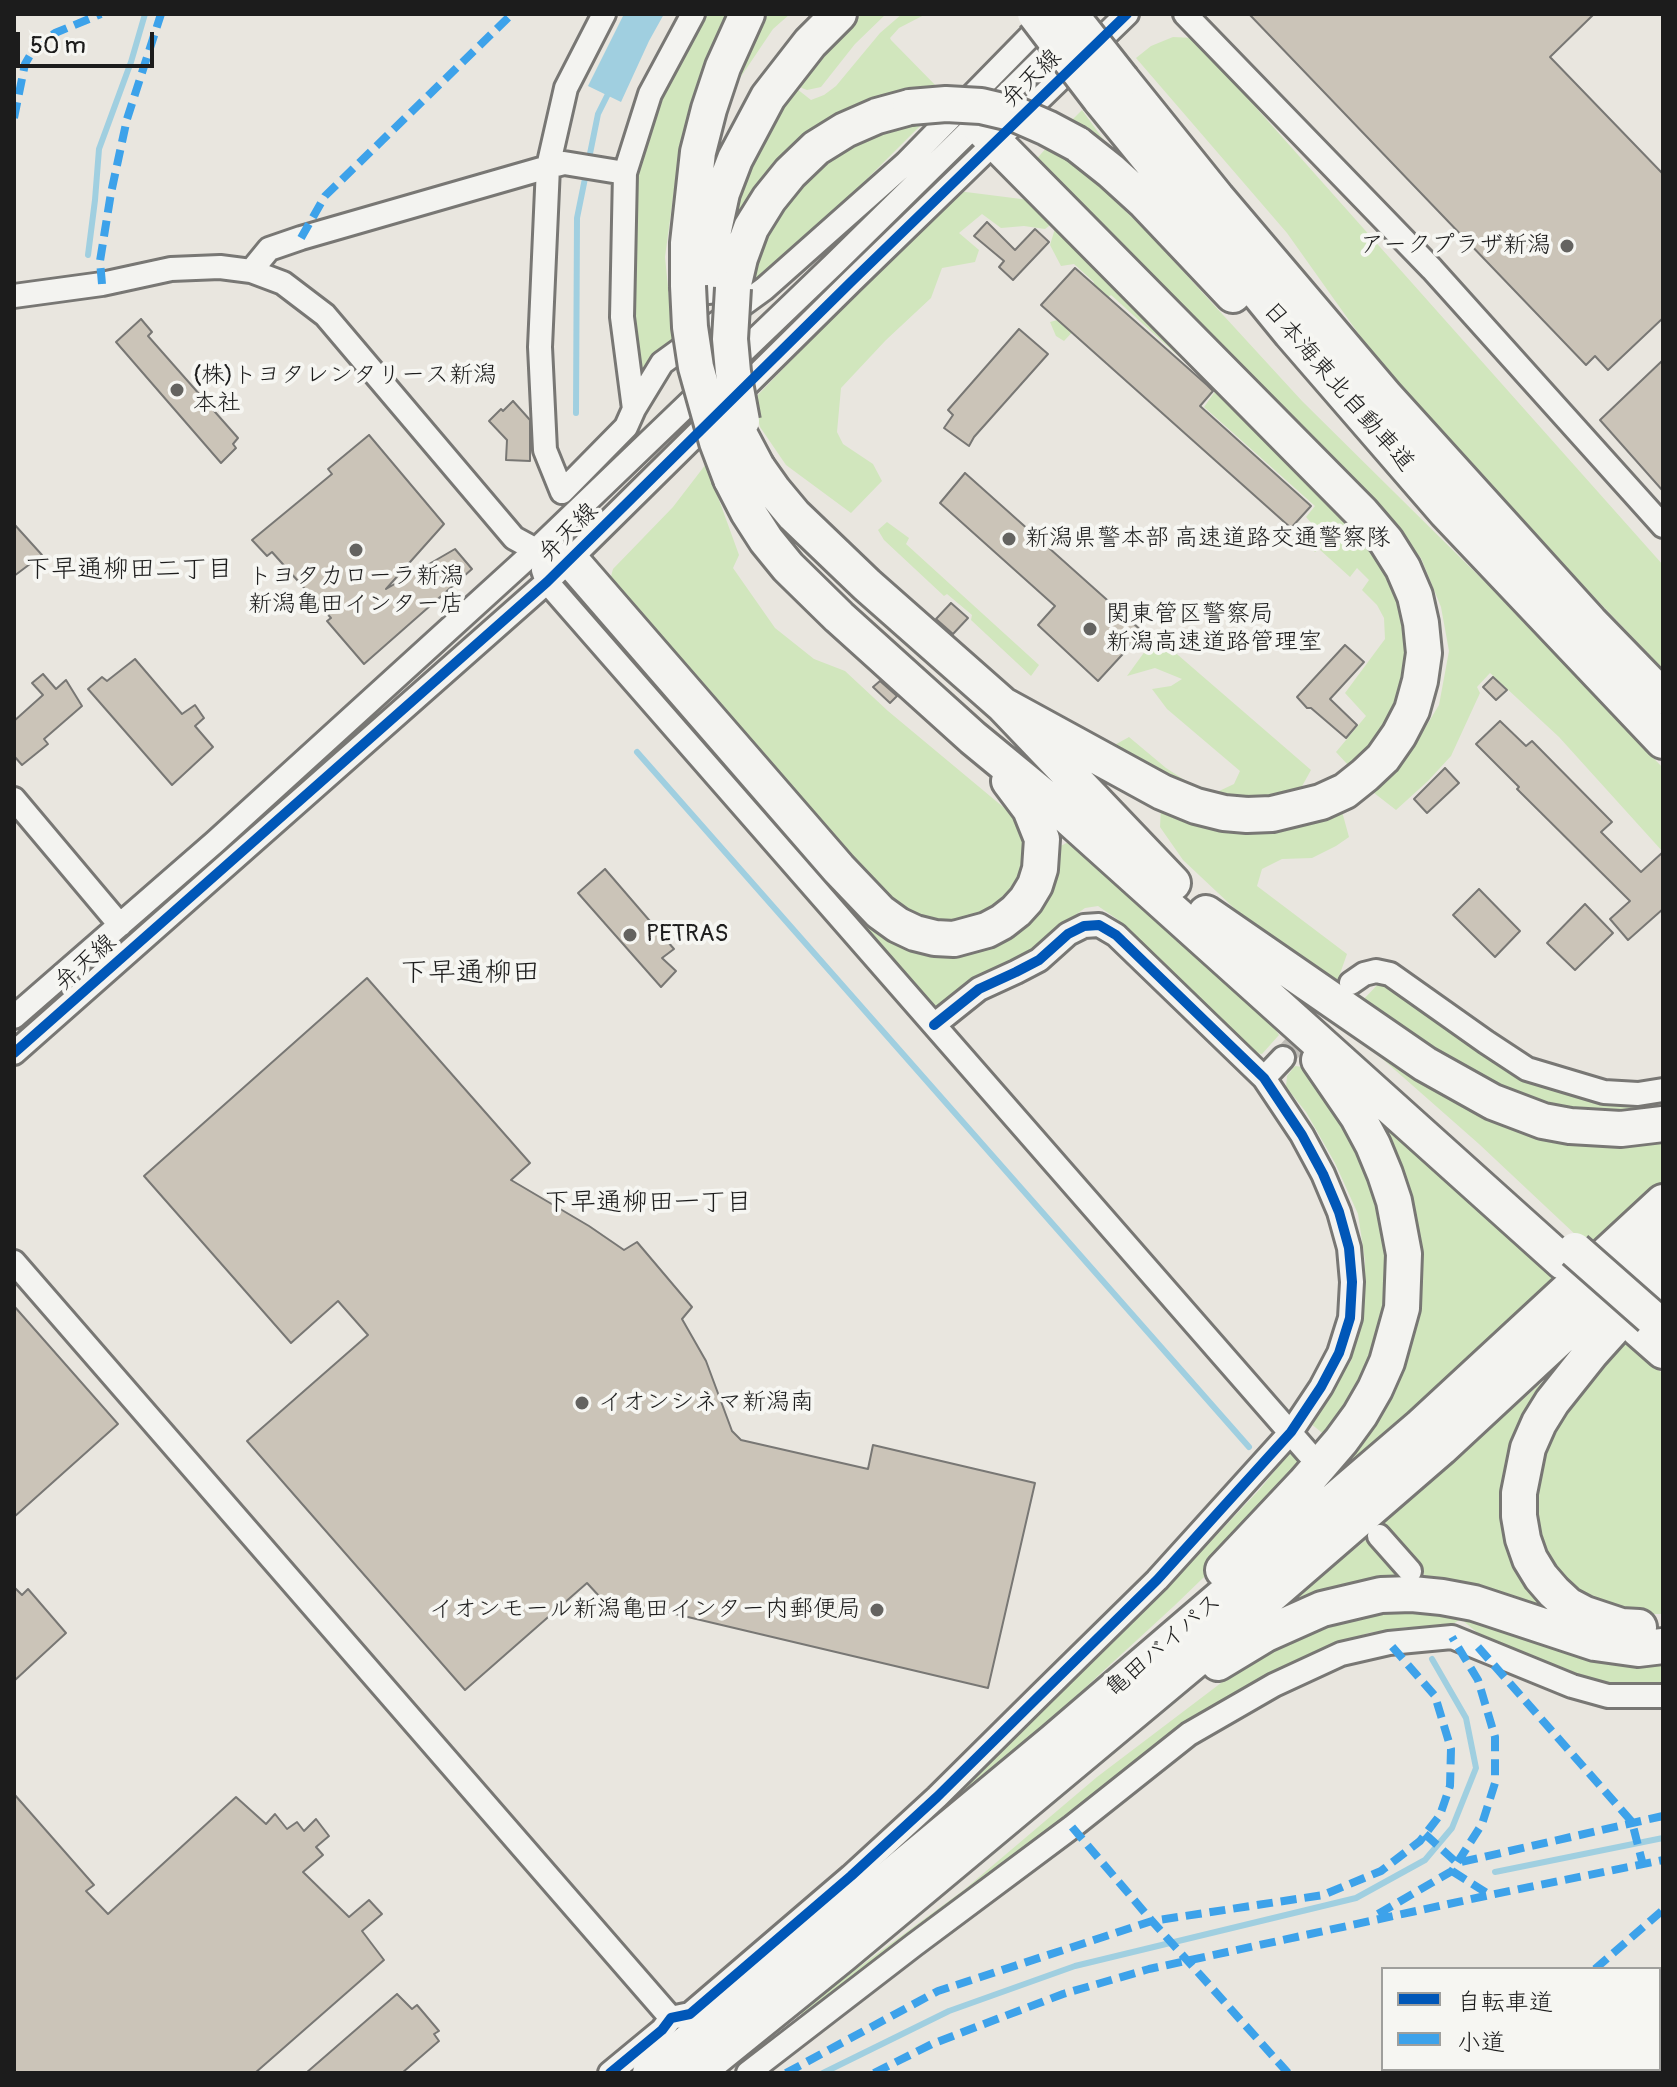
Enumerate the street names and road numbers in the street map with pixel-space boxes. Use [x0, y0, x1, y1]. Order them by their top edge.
street label: 弁天線 [996, 44, 1068, 114]
street label: 日本海東北自動車道 [1256, 296, 1420, 478]
street label: 弁天線 [533, 497, 605, 569]
street label: 弁天線 [49, 929, 123, 997]
street label: 亀田バイパス [1100, 1588, 1228, 1704]

